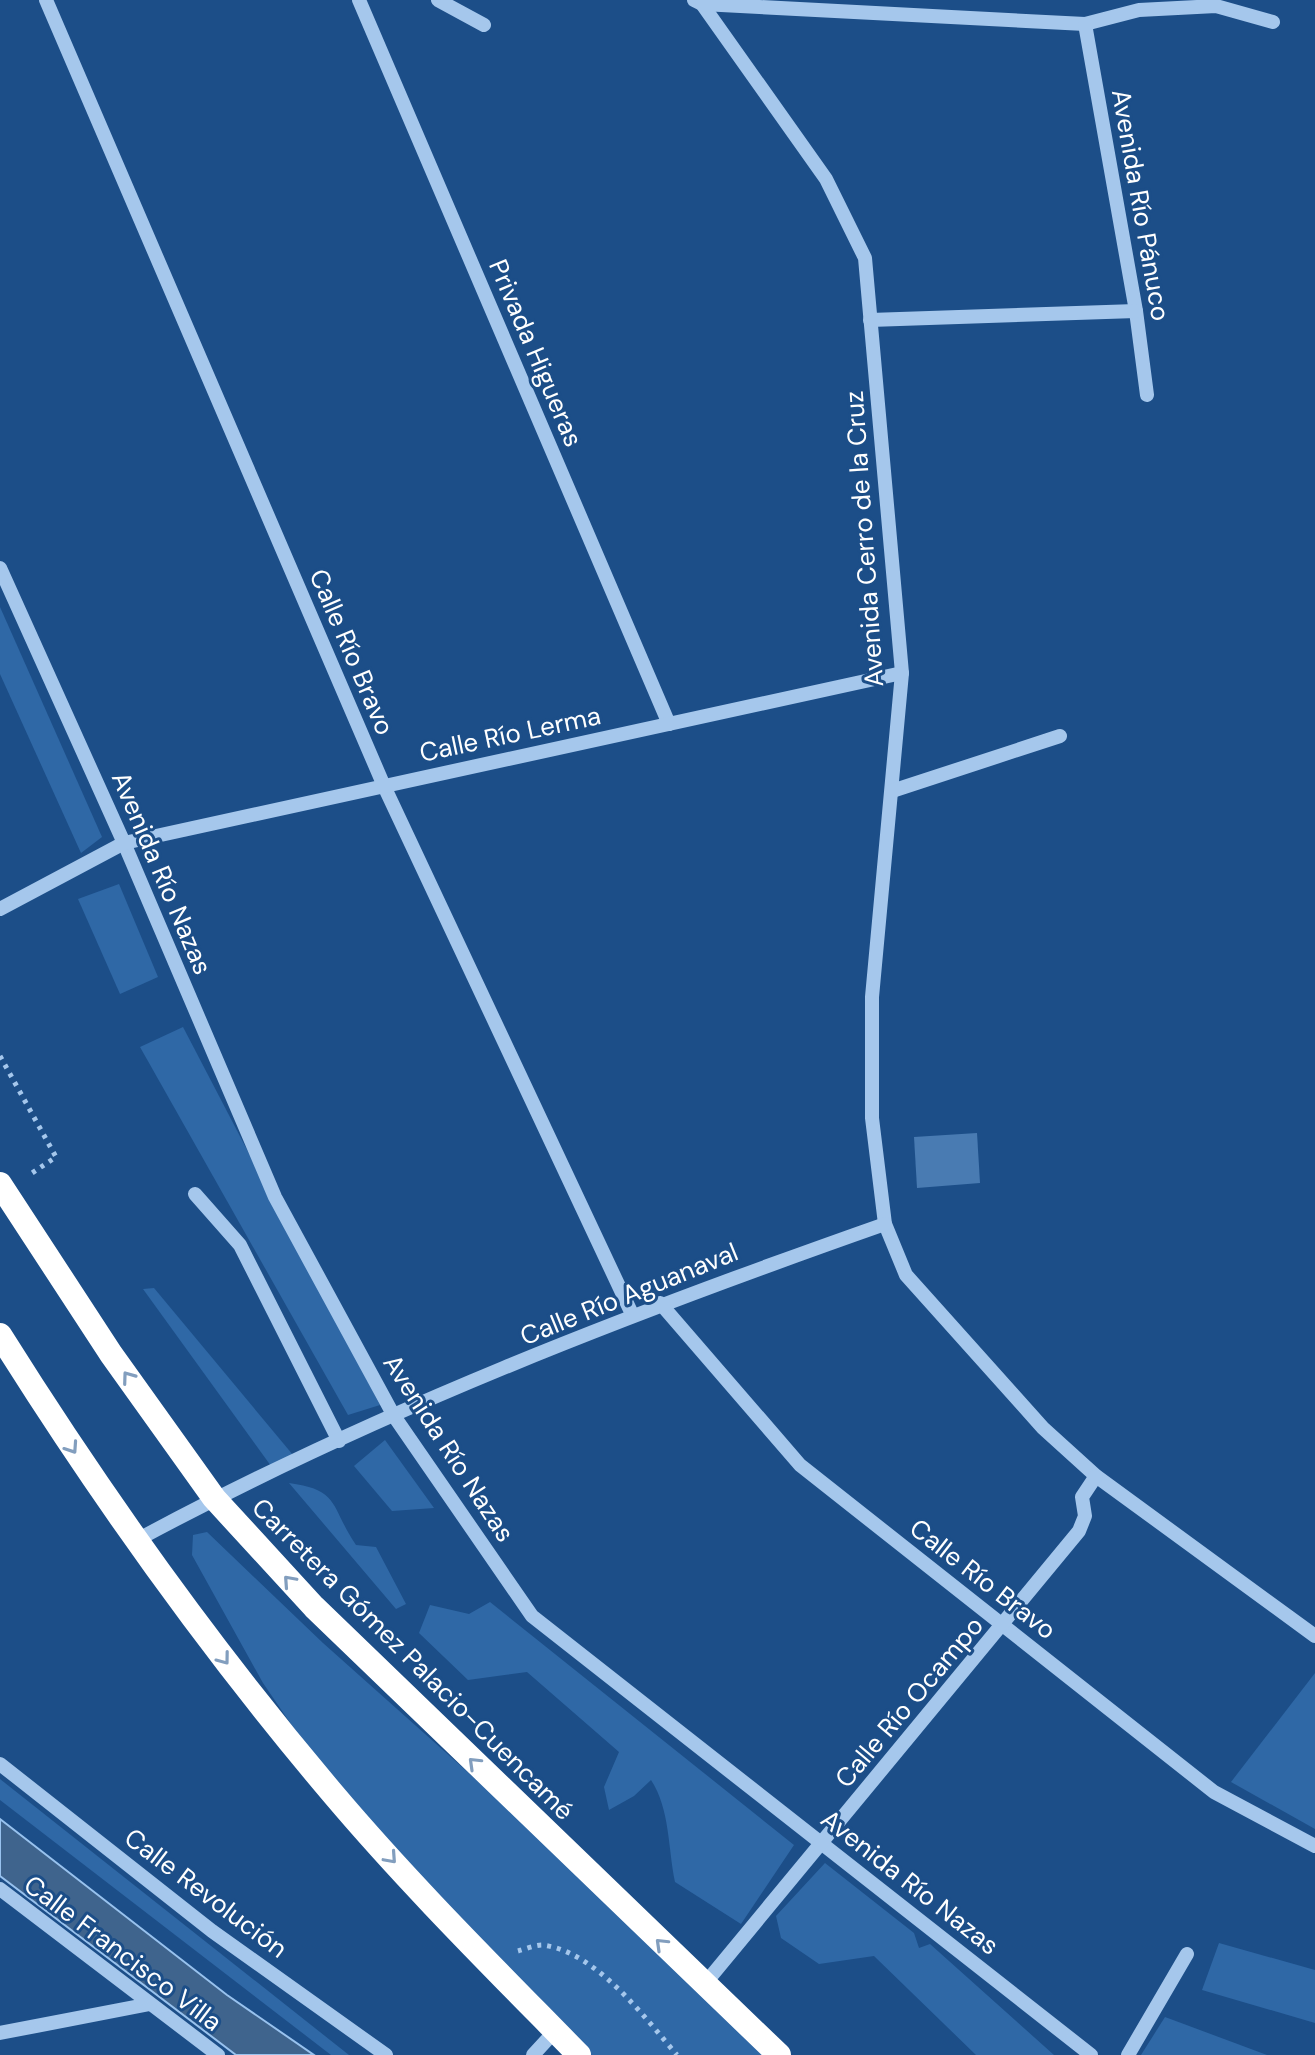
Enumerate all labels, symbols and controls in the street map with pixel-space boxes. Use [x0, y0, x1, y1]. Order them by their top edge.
street label: Avenida Río Pánuco [1104, 87, 1178, 323]
street label: Privada Higueras [481, 254, 591, 452]
street label: Avenida Cerro de la Cruz [837, 390, 891, 688]
street label: Calle Río Bravo [302, 564, 402, 740]
street label: Calle Río Lerma [416, 698, 604, 770]
street label: Avenida Río Nazas [104, 766, 220, 980]
street label: Calle Río Aguanaval [515, 1235, 743, 1353]
street label: Avenida Río Nazas [376, 1348, 522, 1548]
one-way arrow [123, 1372, 138, 1386]
one-way arrow [63, 1439, 78, 1454]
street label: Carretera Gómez Palacio-Cuencamé [245, 1491, 581, 1827]
street label: Calle Río Bravo [903, 1511, 1063, 1647]
one-way arrow [285, 1575, 299, 1590]
street label: Calle Río Ocampo [827, 1609, 991, 1795]
one-way arrow [214, 1650, 228, 1665]
one-way arrow [469, 1758, 483, 1772]
street label: Avenida Río Nazas [814, 1802, 1006, 1962]
street label: Calle Revolución [118, 1821, 294, 1965]
one-way arrow [381, 1849, 396, 1864]
street label: Calle Francisco Villa [17, 1867, 229, 2039]
one-way arrow [656, 1939, 670, 1954]

